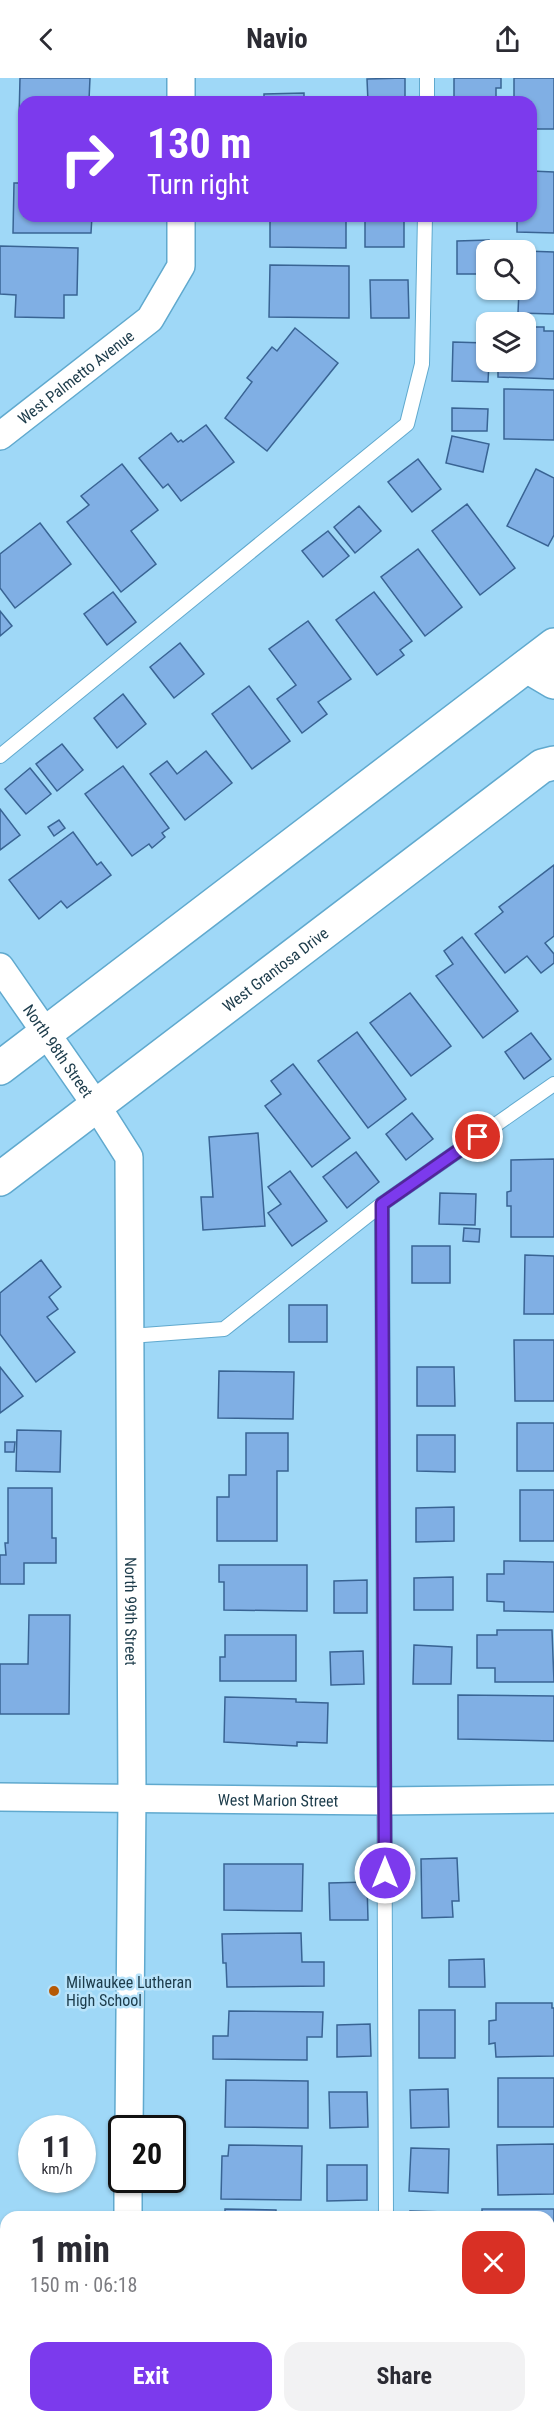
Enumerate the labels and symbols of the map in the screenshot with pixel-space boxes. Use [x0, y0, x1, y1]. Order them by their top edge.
street label: West Palmetto Avenue [14, 326, 138, 428]
street label: West Grantosa Drive [219, 923, 332, 1016]
street label: North 98th Street [19, 1001, 97, 1101]
pin [452, 1111, 503, 1162]
street label: North 99th Street [121, 1557, 140, 1666]
street label: West Marion Street [218, 1790, 339, 1811]
position arrow [353, 1841, 417, 1905]
place label: Milwaukee Lutheran High School [66, 1973, 192, 2010]
marker: Milwaukee Lutheran High School [47, 1984, 61, 1998]
speed limit sign: 20 [108, 2115, 186, 2193]

